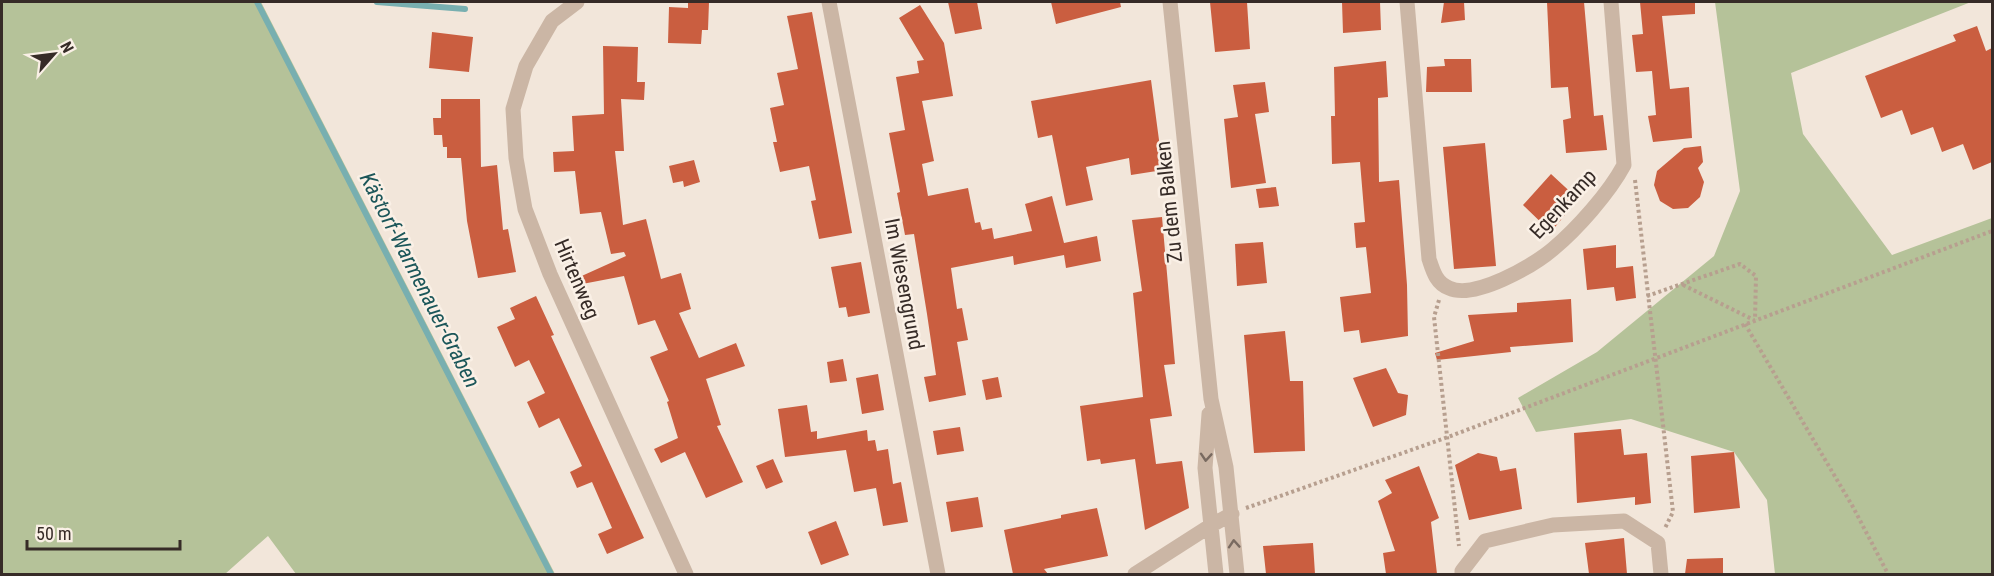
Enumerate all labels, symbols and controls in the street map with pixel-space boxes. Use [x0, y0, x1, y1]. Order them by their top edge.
north arrow [24, 24, 84, 84]
text: N [56, 38, 77, 56]
street label: Zu dem Balken [1151, 140, 1187, 264]
street label: Egenkamp [1525, 164, 1601, 244]
water label: Kästorf-Warmenauer-Graben [355, 168, 485, 392]
street label: Im Wiesengrund [879, 216, 929, 352]
street label: Hirtenweg [549, 235, 605, 323]
one-way arrow [1200, 453, 1213, 462]
scale bar [27, 513, 180, 551]
text: 50 m [36, 523, 71, 544]
one-way arrow [1228, 540, 1241, 549]

